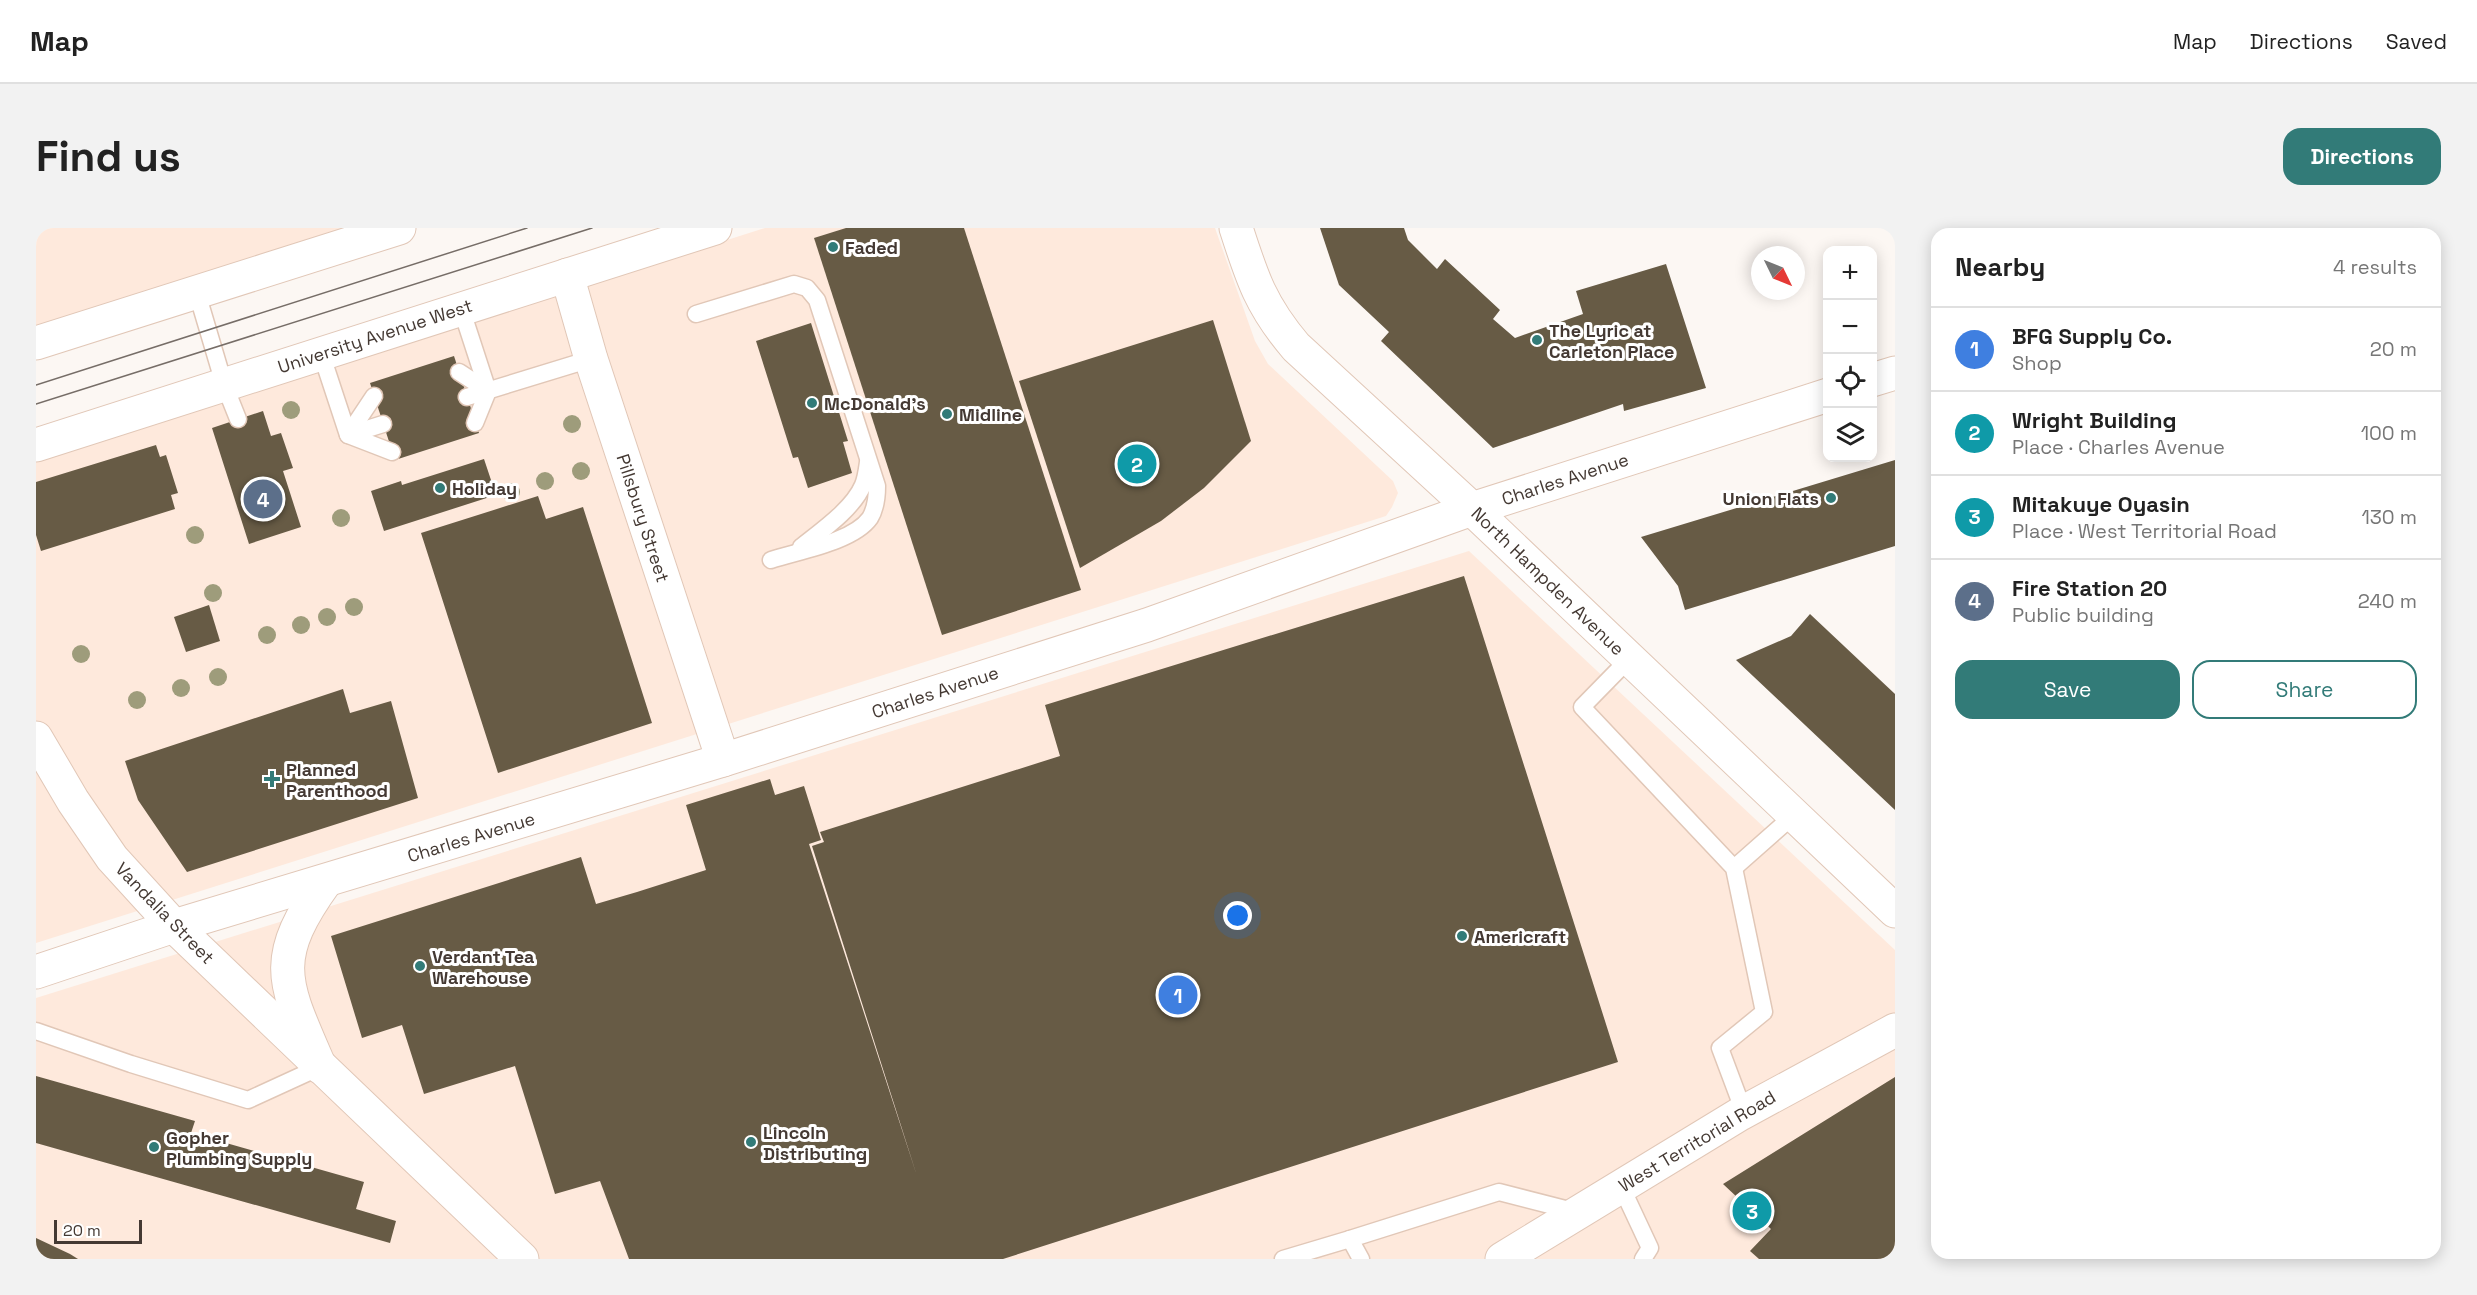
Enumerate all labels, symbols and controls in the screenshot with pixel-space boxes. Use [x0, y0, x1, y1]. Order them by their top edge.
text: Map [30, 23, 89, 59]
text: Map [2173, 28, 2217, 55]
text: Directions [2250, 28, 2353, 55]
text: Saved [2386, 28, 2447, 55]
button: Directions [2283, 128, 2441, 185]
text: Find us [36, 130, 181, 183]
place label: Faded [845, 236, 898, 259]
marker: Faded [826, 240, 840, 254]
north arrow [1751, 246, 1805, 300]
map controls [1823, 246, 1877, 462]
button: + [1823, 246, 1877, 300]
text: Nearby [1955, 250, 2045, 284]
text: 4 results [2333, 254, 2417, 280]
street label: University Avenue West [275, 294, 475, 378]
button: − [1823, 300, 1877, 354]
place label: The Lyric at Carleton Place [1549, 319, 1674, 363]
text: BFG Supply Co. [2012, 322, 2172, 350]
marker: The Lyric at Carleton Place [1530, 333, 1544, 347]
text: 1 [1970, 336, 1979, 362]
text: 20 m [2370, 336, 2417, 362]
text: Shop [2012, 350, 2062, 376]
button: locate [1823, 354, 1877, 408]
place label: McDonald's [824, 392, 926, 415]
marker: McDonald's [805, 396, 819, 410]
place label: Midline [959, 403, 1022, 426]
text: Wright Building [2012, 406, 2177, 434]
marker: Midline [940, 407, 954, 421]
button: layers [1823, 408, 1877, 462]
text: 2 [1969, 420, 1980, 446]
text: 100 m [2361, 420, 2417, 446]
text: Place · Charles Avenue [2012, 434, 2225, 460]
pin: 2 [1118, 442, 1156, 486]
street label: Charles Avenue [1499, 448, 1631, 510]
street label: Pillsbury Street [611, 451, 675, 585]
pin: 4 [244, 476, 282, 522]
place label: Holiday [452, 477, 517, 500]
marker: Holiday [433, 481, 447, 495]
place label: Union Flats [1723, 487, 1819, 510]
text: Mitakuye Oyasin [2012, 490, 2190, 518]
marker: Union Flats [1824, 491, 1838, 505]
street label: North Hampden Avenue [1467, 502, 1629, 660]
text: 3 [1968, 504, 1981, 530]
text: 130 m [2361, 504, 2417, 530]
text: Place · West Territorial Road [2012, 518, 2277, 544]
text: Fire Station 20 [2012, 574, 2167, 602]
text: 4 [1968, 588, 1981, 614]
text: 240 m [2358, 588, 2417, 614]
text: Public building [2012, 602, 2154, 628]
button: Save [1955, 660, 2180, 719]
button: Share [2192, 660, 2417, 719]
street label: Charles Avenue [869, 661, 1001, 723]
place label: Planned Parenthood [286, 758, 388, 802]
marker: Planned Parenthood [263, 770, 281, 788]
street label: Charles Avenue [404, 807, 538, 867]
street label: Vandalia Street [111, 857, 219, 969]
your location [1223, 901, 1252, 930]
place label: Americraft [1474, 925, 1566, 948]
marker: Americraft [1455, 929, 1469, 943]
place label: Verdant Tea Warehouse [432, 945, 535, 989]
marker: Verdant Tea Warehouse [413, 959, 427, 973]
pin: 1 [1158, 972, 1198, 1017]
street label: West Territorial Road [1614, 1085, 1780, 1197]
place label: Lincoln Distributing [763, 1121, 867, 1165]
place label: Gopher Plumbing Supply [166, 1126, 312, 1170]
marker: Lincoln Distributing [744, 1135, 758, 1149]
marker: Gopher Plumbing Supply [147, 1140, 161, 1154]
pin: 3 [1732, 1188, 1772, 1234]
scale bar [54, 1217, 142, 1244]
text: 20 m [63, 1220, 101, 1241]

